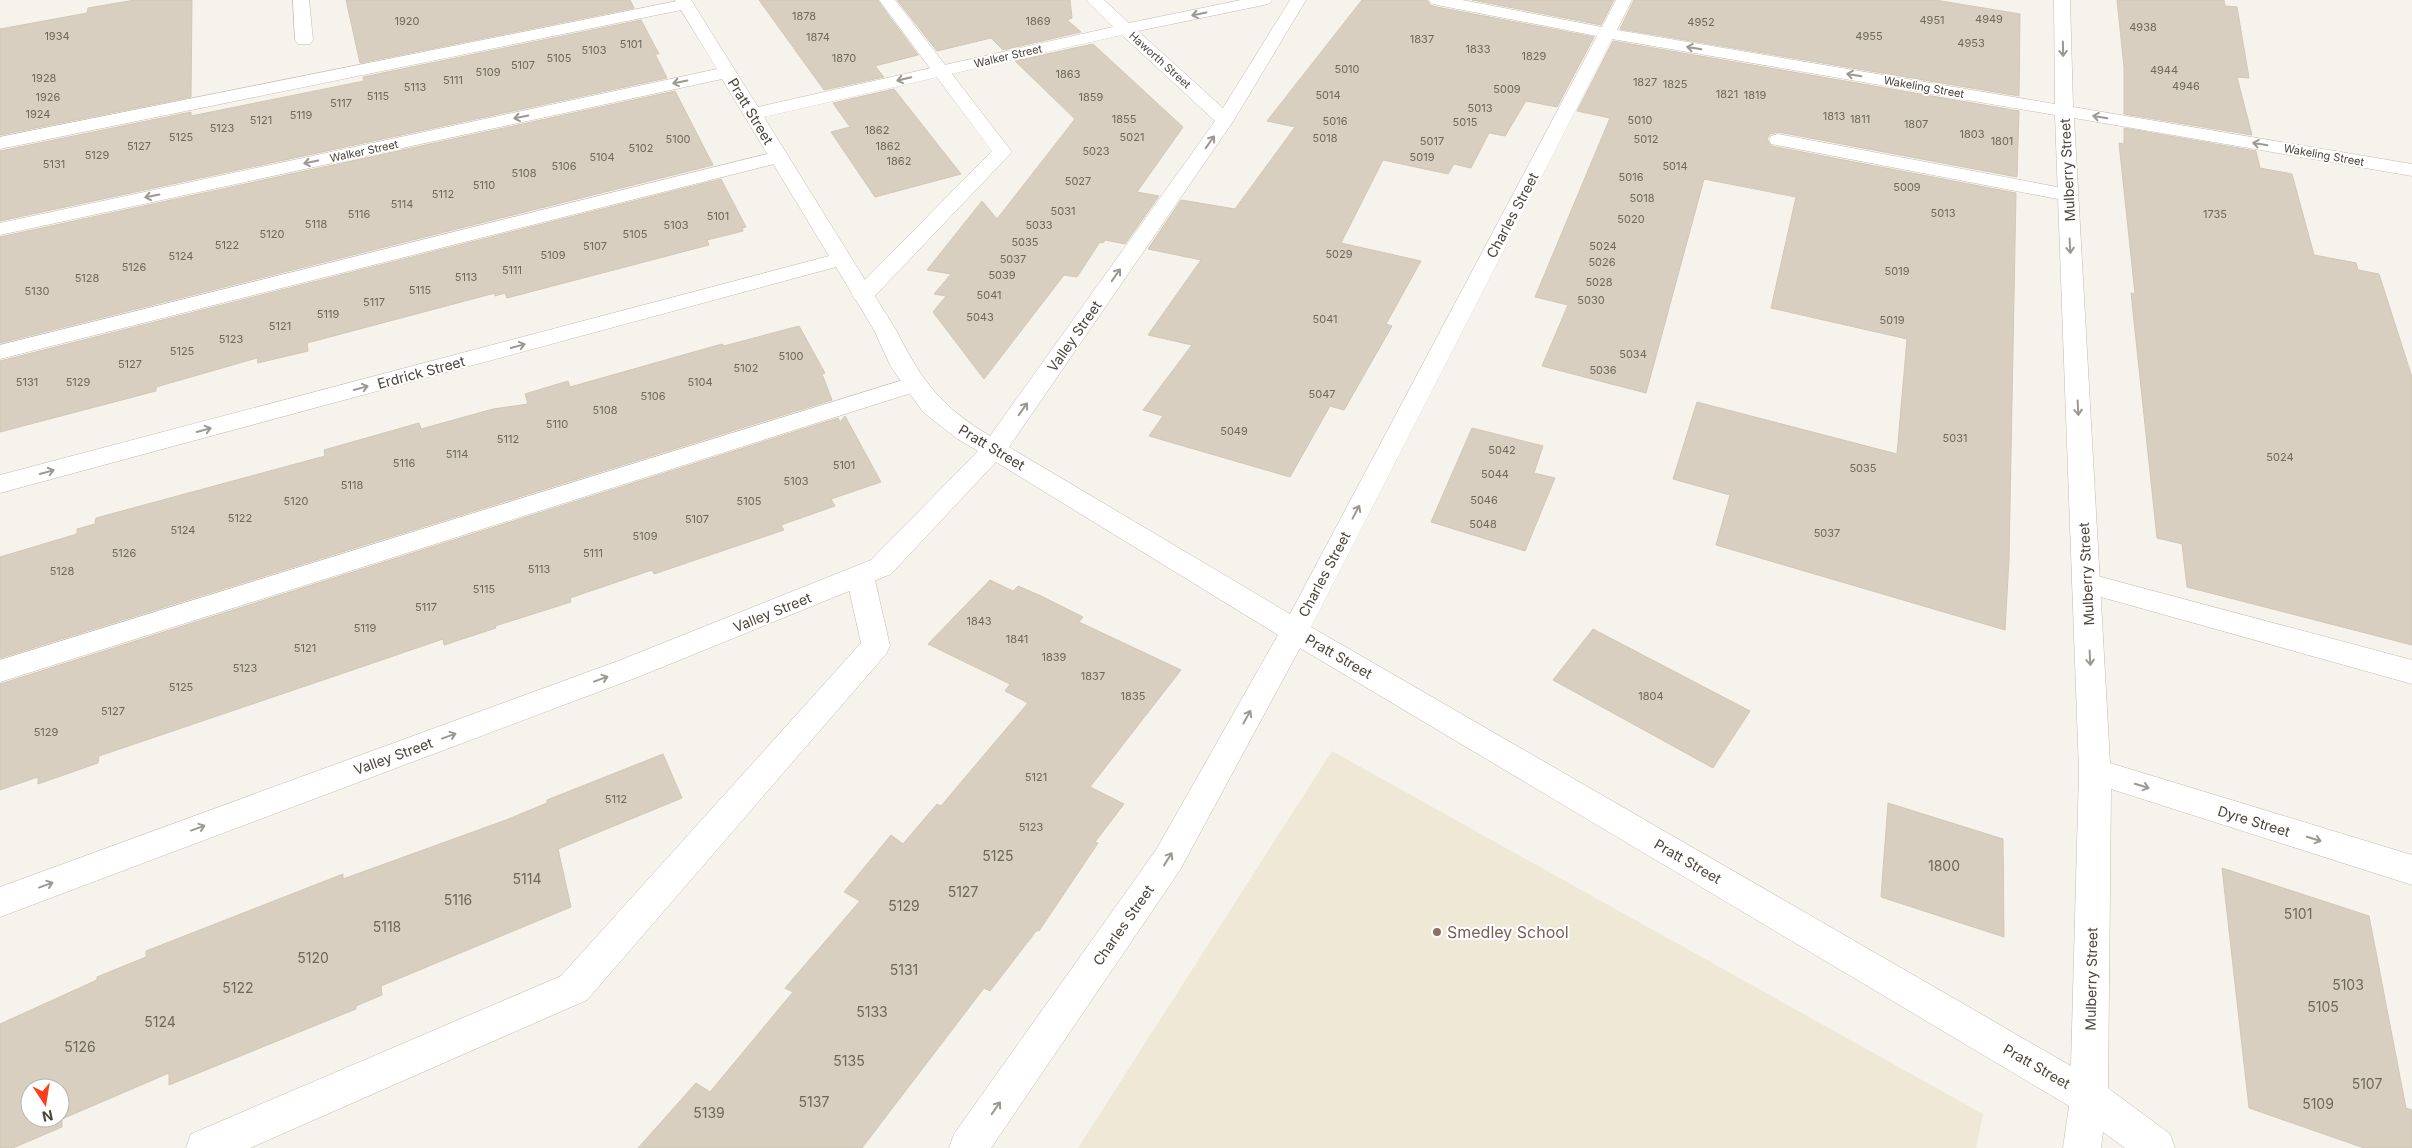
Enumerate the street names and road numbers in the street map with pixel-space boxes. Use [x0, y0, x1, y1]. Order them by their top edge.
street label: Haworth Street [1126, 29, 1194, 92]
street label: Walker Street [973, 41, 1044, 71]
street label: Wakeling Street [1883, 73, 1966, 101]
street label: Pratt Street [725, 75, 778, 148]
street label: Mulberry Street [2056, 118, 2078, 222]
street label: Walker Street [329, 137, 400, 165]
street label: Wakeling Street [2283, 141, 2366, 169]
street label: Charles Street [1482, 169, 1542, 261]
street label: Valley Street [1043, 297, 1105, 375]
street label: Erdrick Street [375, 352, 467, 392]
street label: Pratt Street [956, 421, 1029, 474]
street label: Mulberry Street [2075, 522, 2097, 626]
street label: Charles Street [1294, 528, 1354, 620]
street label: Valley Street [730, 588, 814, 635]
street label: Pratt Street [1303, 630, 1376, 682]
street label: Valley Street [351, 734, 435, 778]
street label: Dyre Street [2216, 802, 2293, 840]
street label: Pratt Street [1652, 835, 1725, 887]
street label: Charles Street [1089, 881, 1157, 968]
street label: Mulberry Street [2082, 927, 2100, 1031]
street label: Pratt Street [2001, 1040, 2074, 1092]

